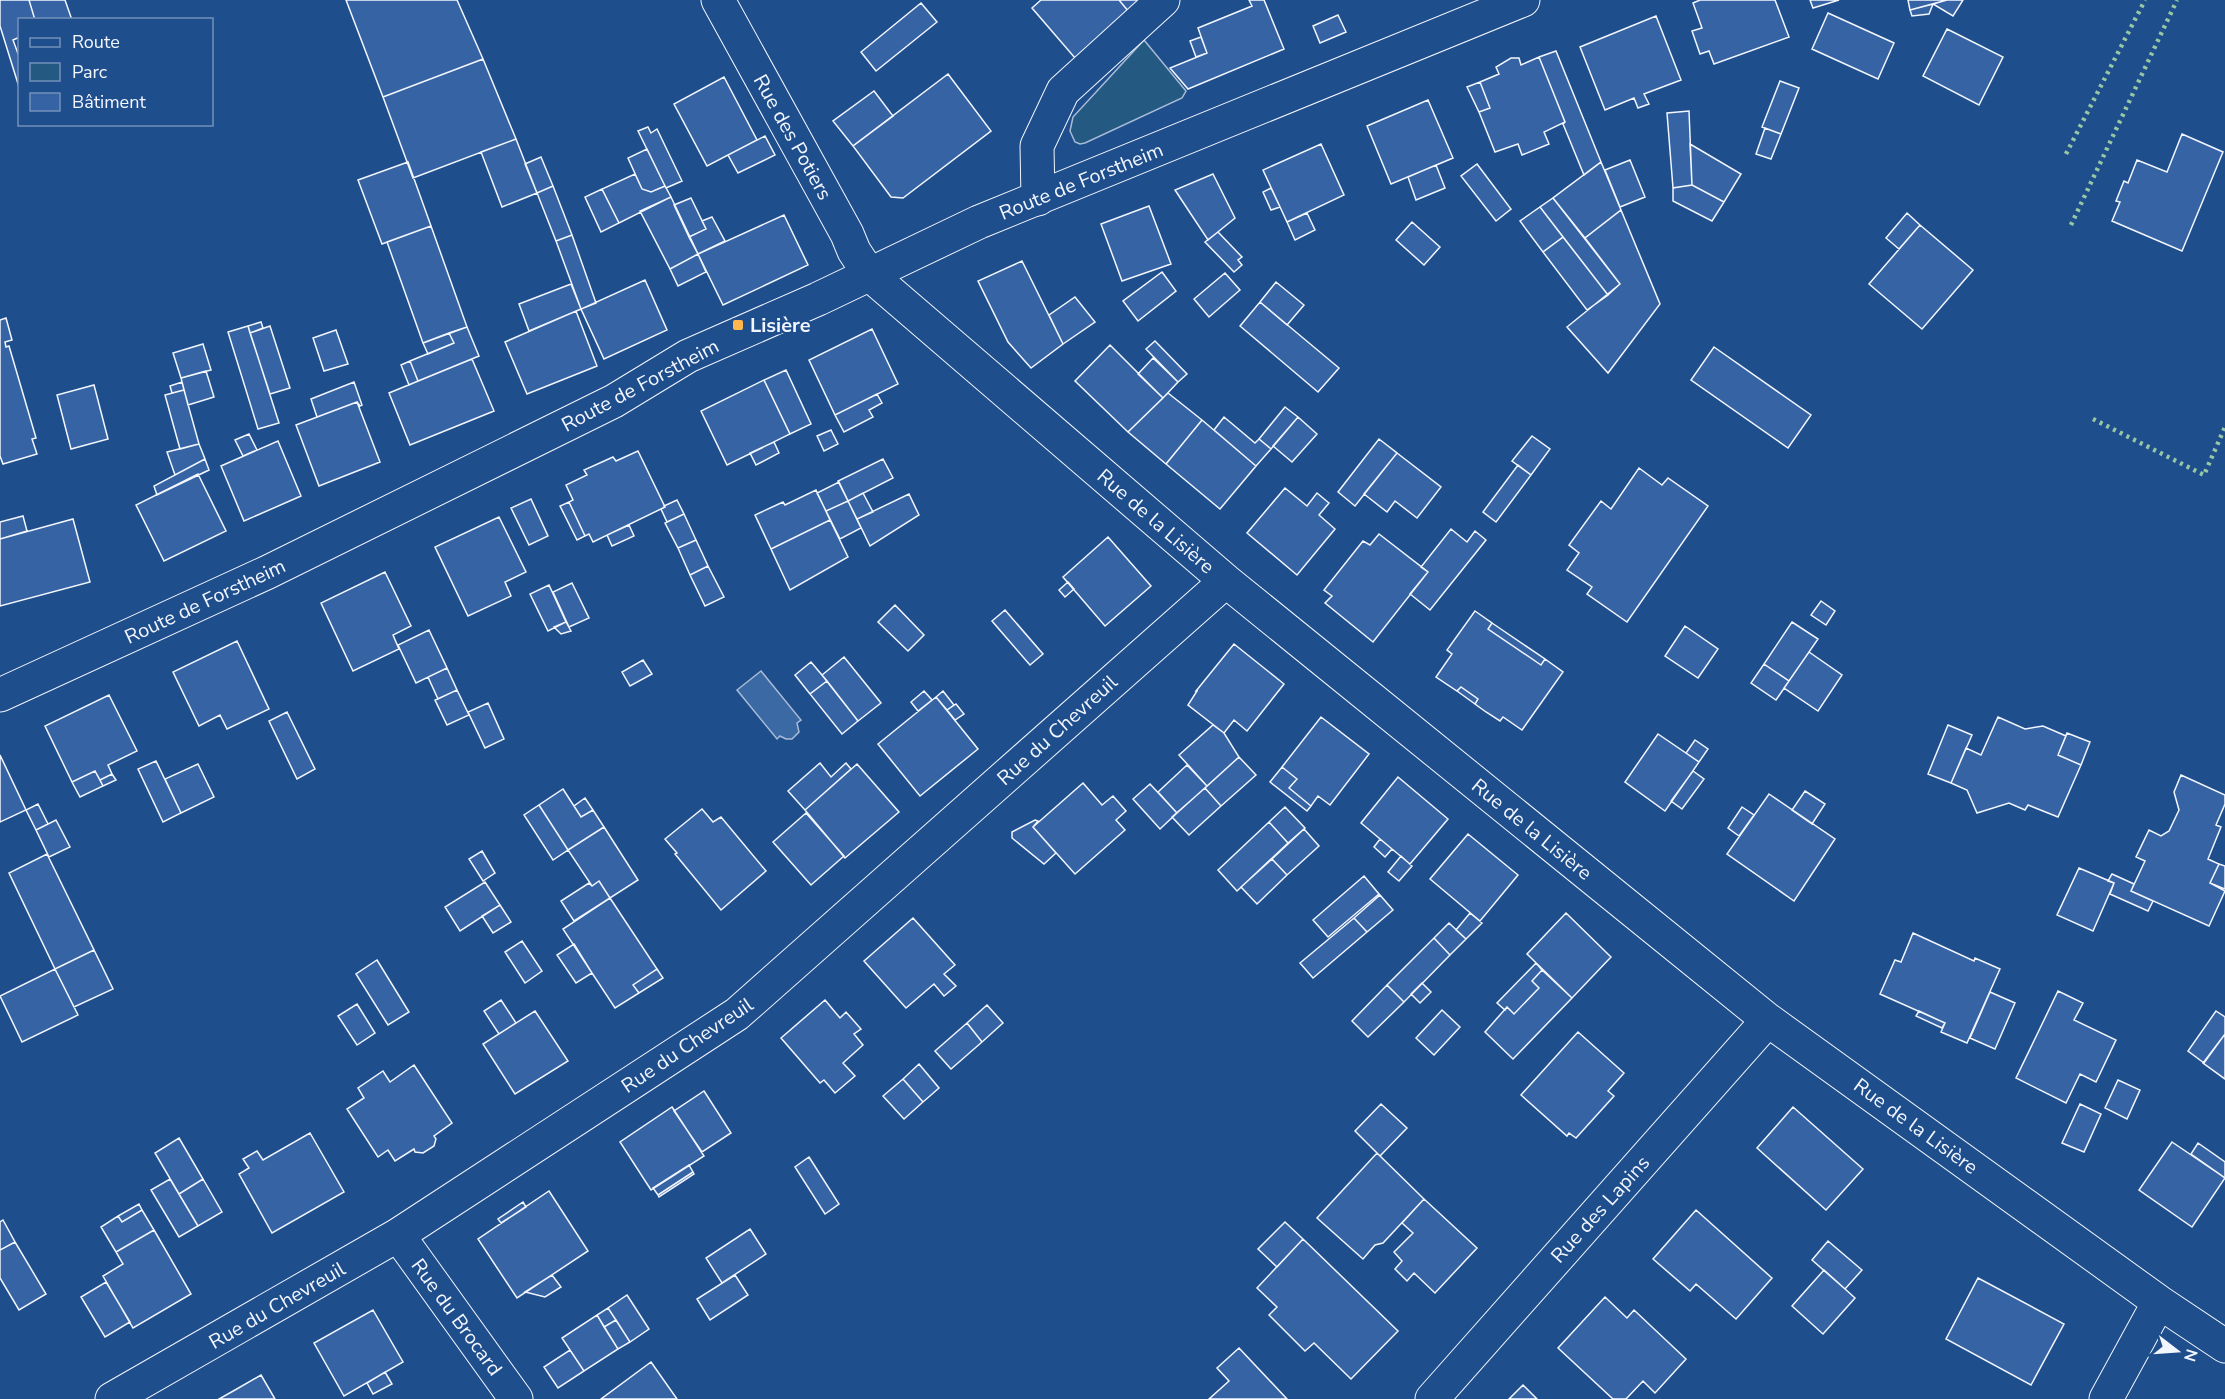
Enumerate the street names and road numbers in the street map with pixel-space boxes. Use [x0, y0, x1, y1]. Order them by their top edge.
street label: Rue des Potiers [747, 70, 838, 205]
street label: Route de Forstheim [995, 136, 1167, 227]
street label: Route de Forstheim [557, 333, 724, 438]
street label: Rue de la Lisière [1091, 463, 1220, 580]
street label: Route de Forstheim [120, 552, 290, 651]
street label: Rue du Chevreuil [991, 669, 1123, 792]
street label: Rue de la Lisière [1466, 772, 1598, 886]
street label: Rue du Chevreuil [616, 991, 759, 1100]
street label: Rue de la Lisière [1848, 1072, 1983, 1181]
street label: Rue des Lapins [1545, 1150, 1656, 1269]
street label: Rue du Brocard [405, 1253, 508, 1381]
street label: Rue du Chevreuil [204, 1255, 351, 1355]

